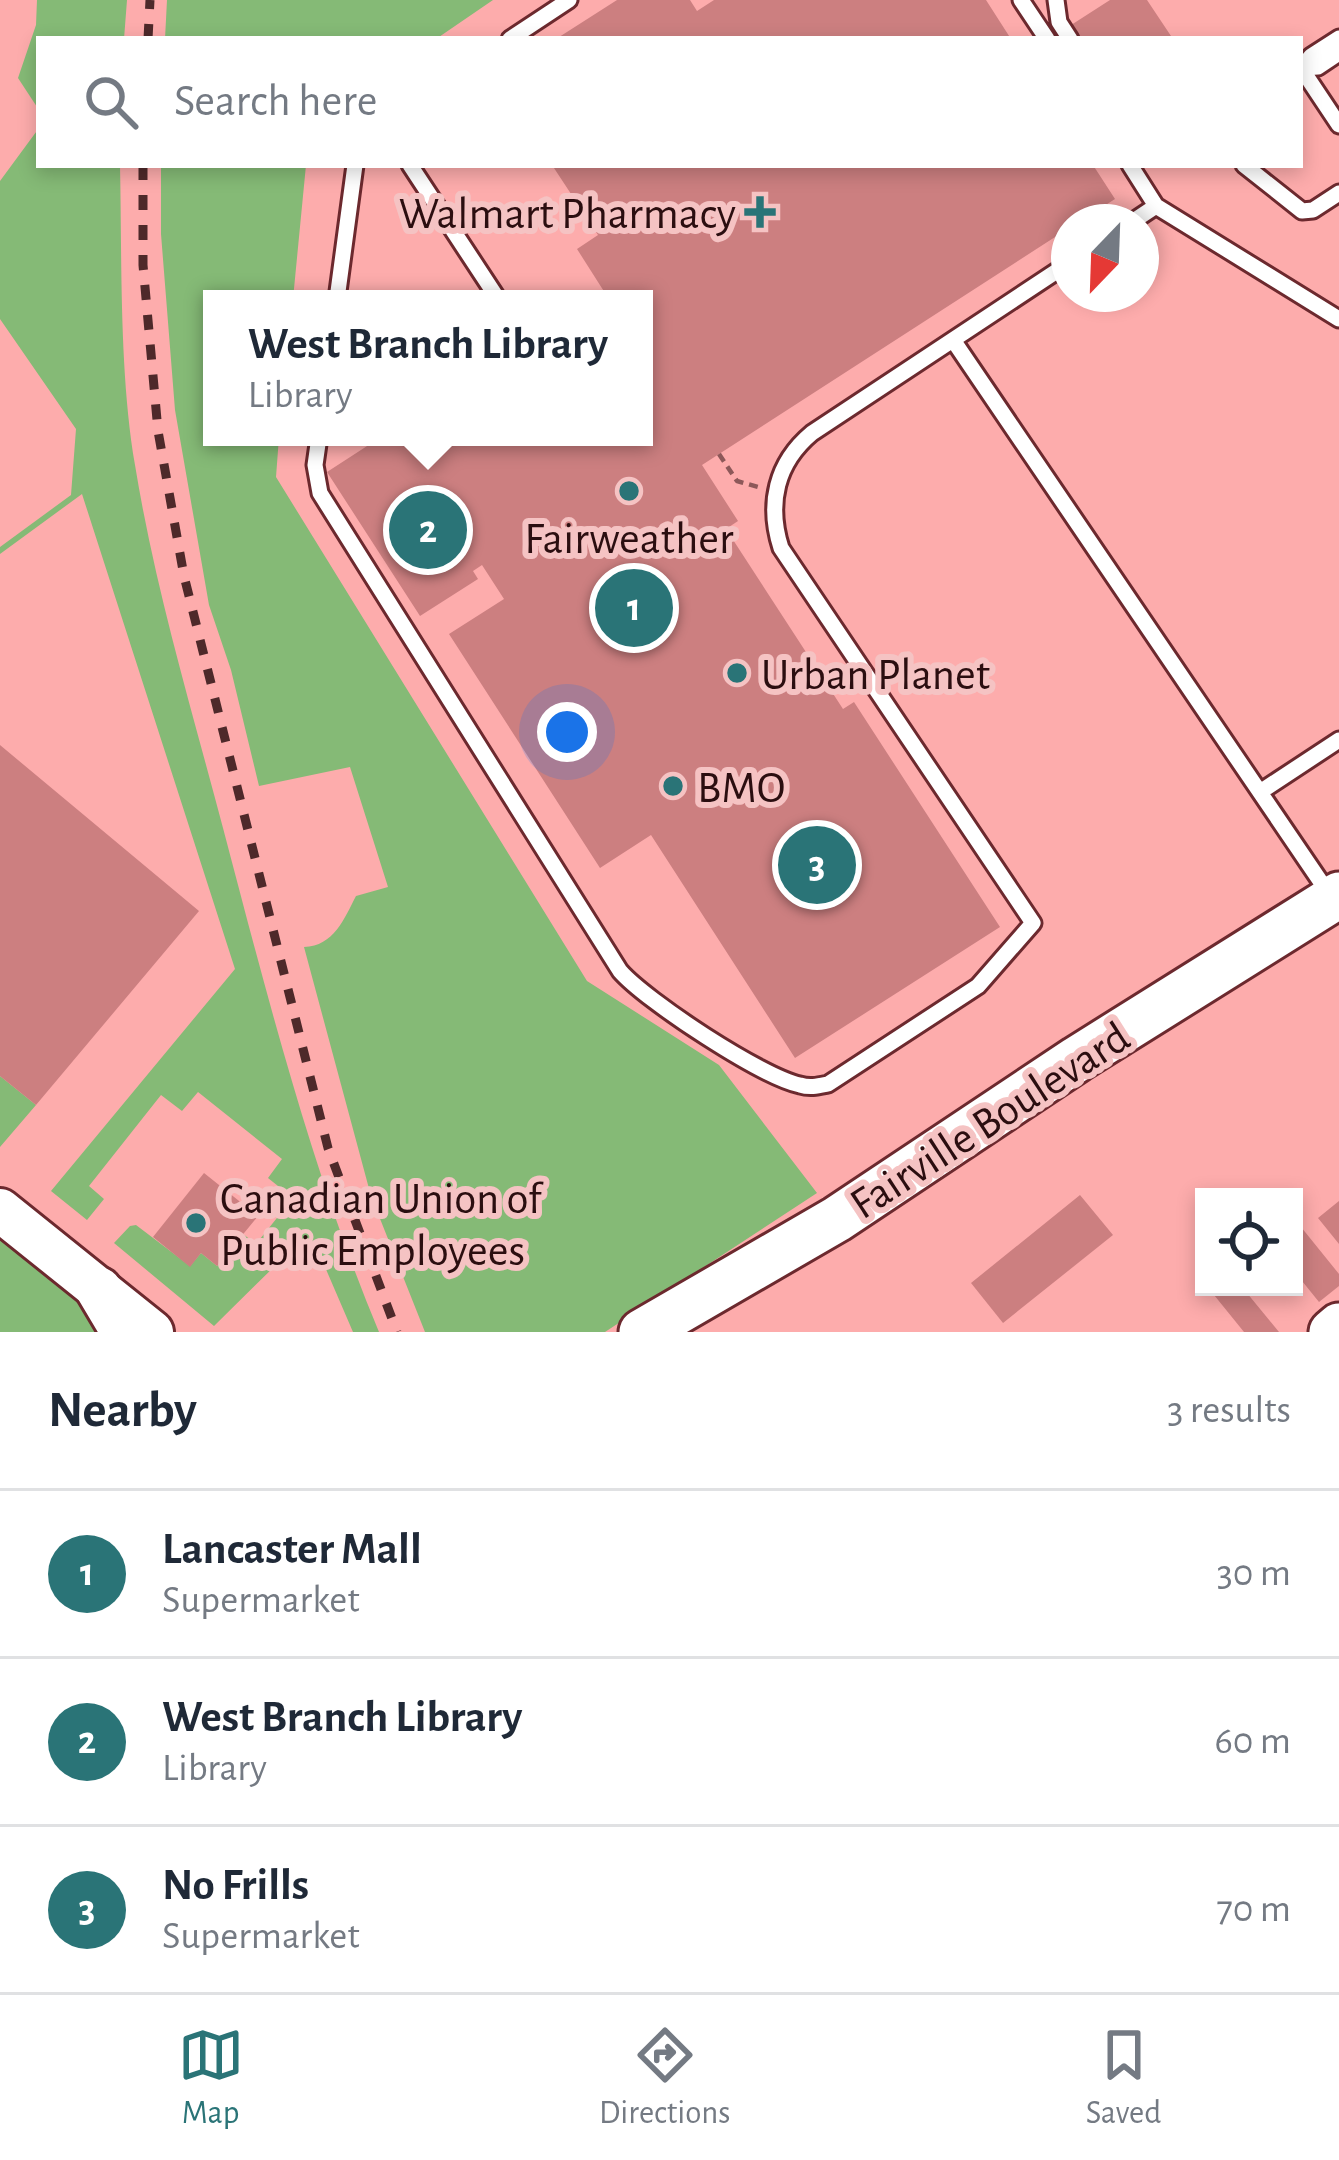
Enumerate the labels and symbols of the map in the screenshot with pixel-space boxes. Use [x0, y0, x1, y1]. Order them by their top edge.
place label: Walmart Pharmacy [399, 192, 736, 237]
marker: Walmart Pharmacy [747, 199, 773, 225]
north arrow [1051, 204, 1159, 312]
marker: Fairweather [616, 478, 642, 504]
pin: 2 [389, 485, 467, 575]
place label: Fairweather [524, 517, 734, 562]
pin: 1 [595, 563, 673, 653]
place label: Urban Planet [761, 653, 990, 698]
marker: Urban Planet [724, 660, 750, 686]
your location [537, 702, 597, 762]
place label: BMO [697, 766, 785, 811]
marker: BMO [660, 773, 686, 799]
pin: 3 [778, 820, 856, 910]
street label: Fairville Boulevard [843, 1014, 1138, 1228]
place label: Canadian Union of Public Employees [220, 1177, 544, 1274]
marker: Canadian Union of Public Employees [183, 1210, 209, 1236]

